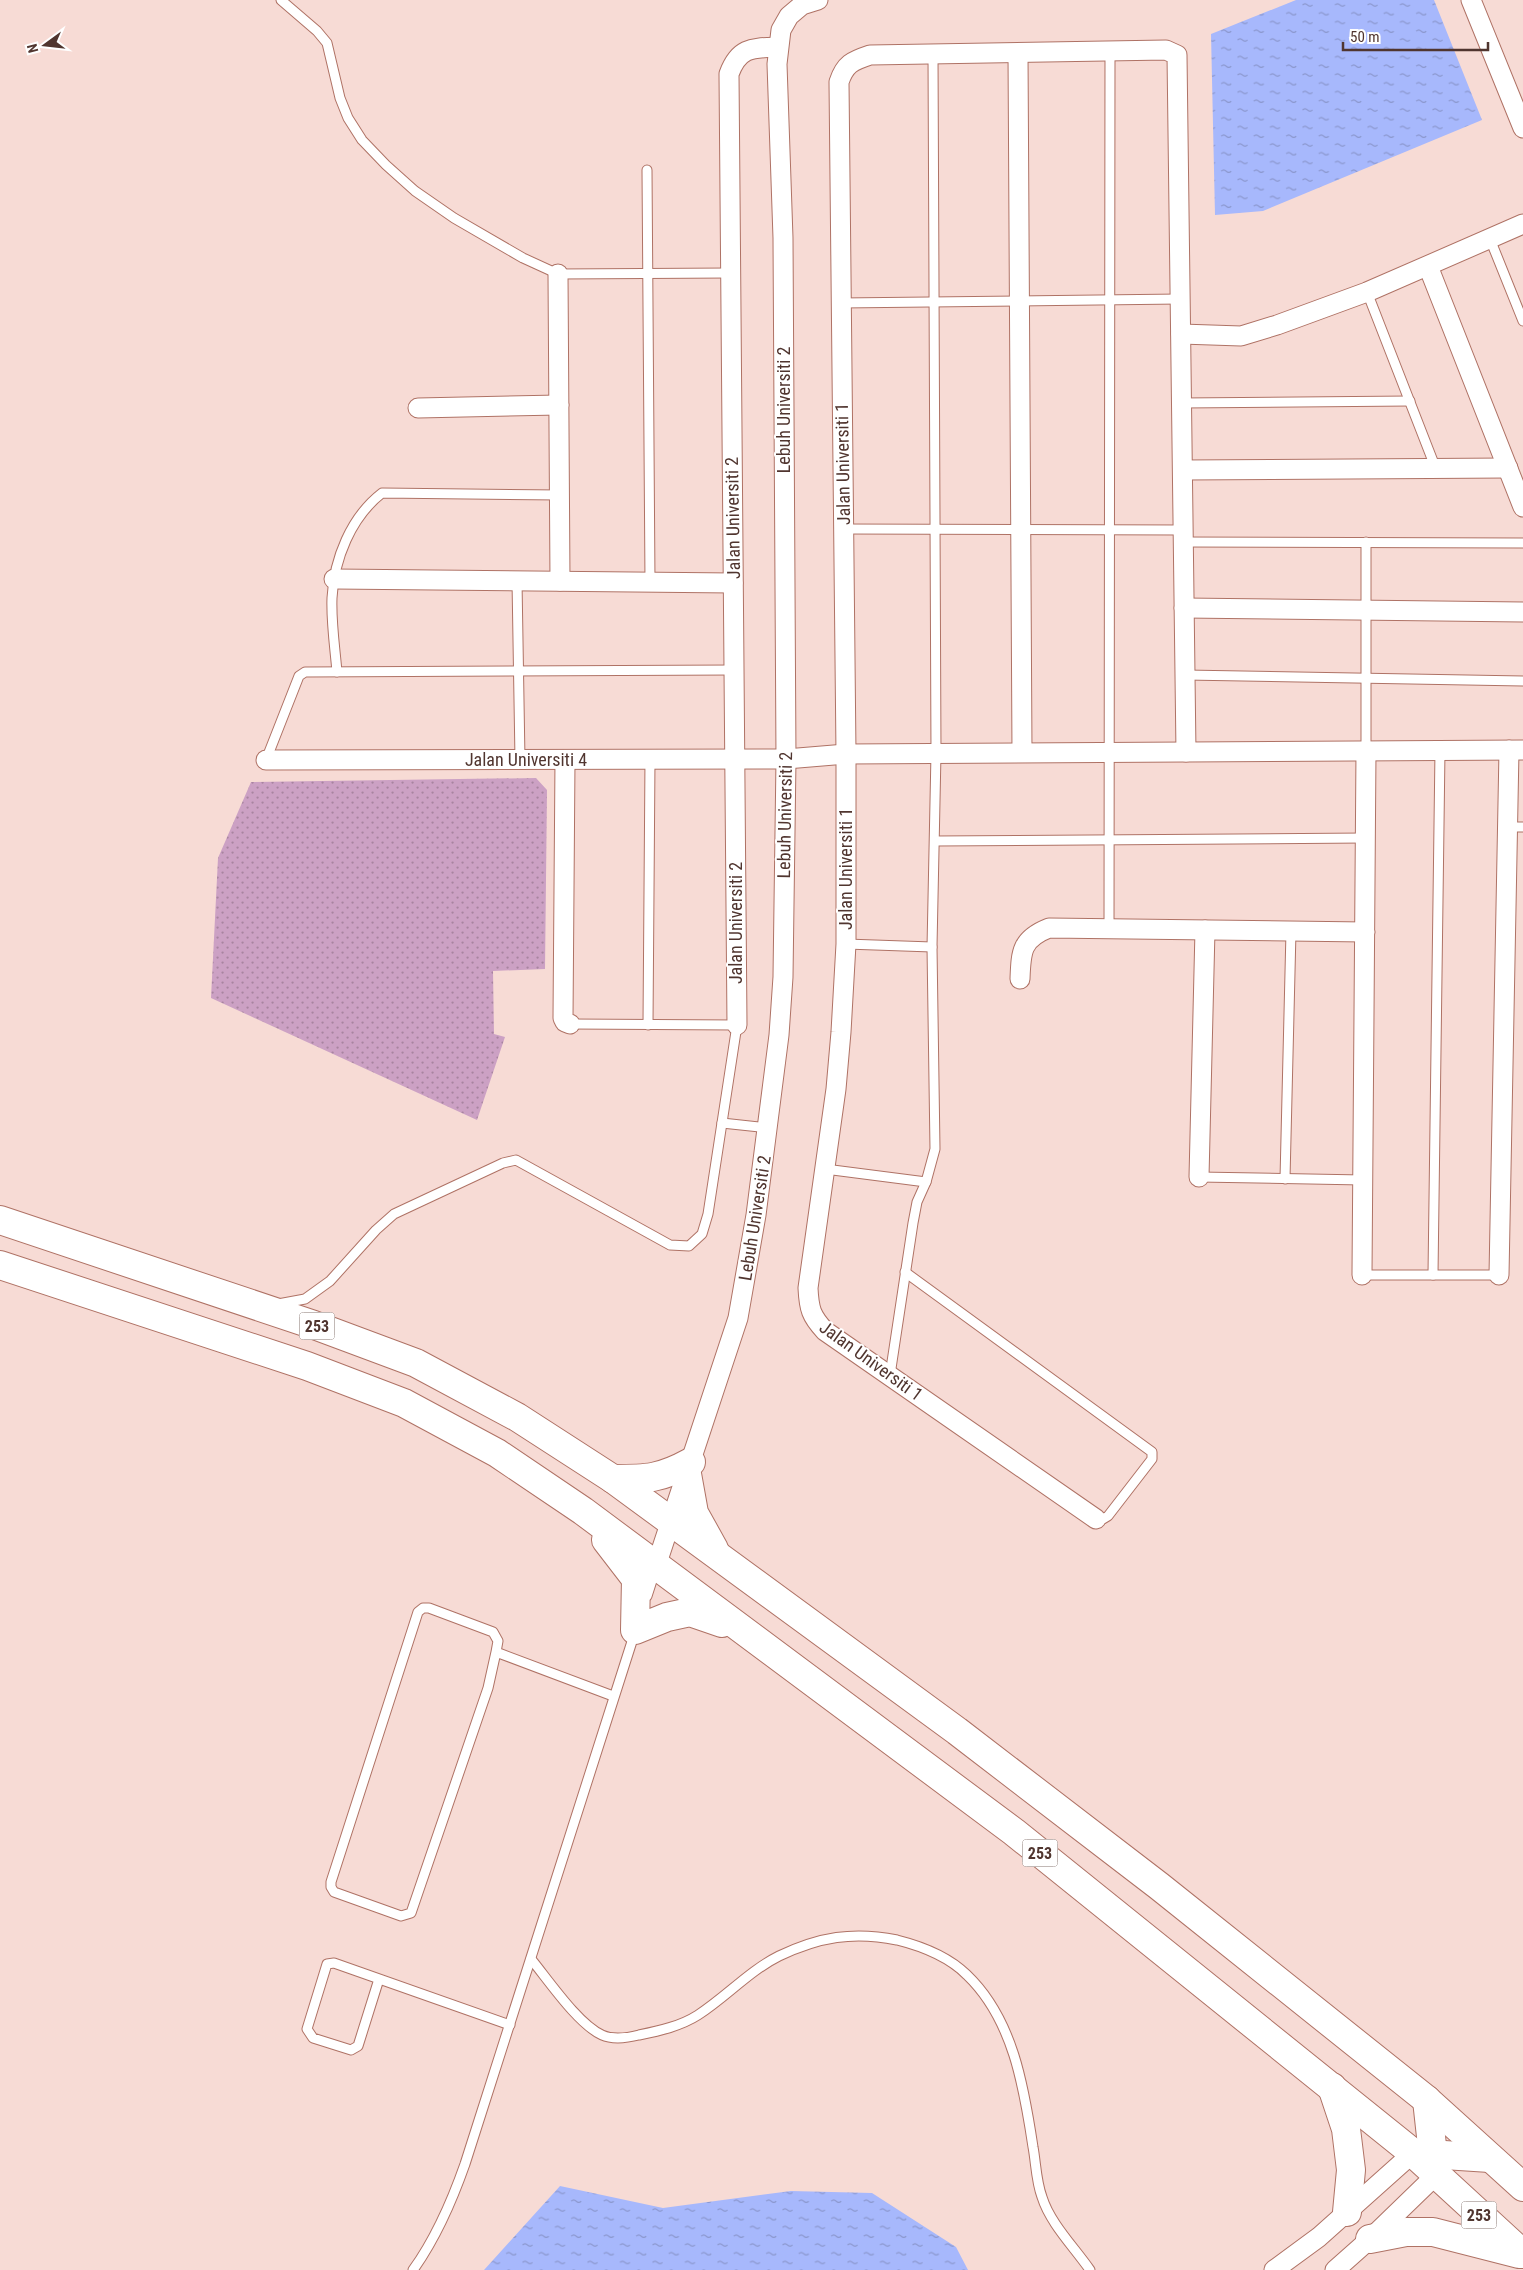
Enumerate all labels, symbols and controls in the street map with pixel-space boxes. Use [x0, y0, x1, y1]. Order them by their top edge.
north arrow [20, 20, 70, 70]
scale bar [1343, 20, 1488, 52]
text: 50 m [1350, 28, 1380, 46]
text: N [24, 42, 41, 55]
street label: Lebuh Universiti 2 [773, 347, 794, 473]
street label: Jalan Universiti 1 [831, 403, 854, 525]
street label: Jalan Universiti 2 [721, 457, 744, 579]
street label: Jalan Universiti 4 [465, 749, 587, 770]
street label: Lebuh Universiti 2 [773, 751, 796, 879]
street label: Jalan Universiti 1 [835, 808, 856, 930]
street label: Jalan Universiti 2 [725, 862, 746, 984]
street label: Lebuh Universiti 2 [734, 1154, 775, 1282]
road number: 253 [300, 1312, 334, 1340]
street label: Jalan Universiti 1 [816, 1316, 927, 1405]
road number: 253 [1022, 1840, 1058, 1866]
road number: 253 [1462, 2202, 1496, 2228]

